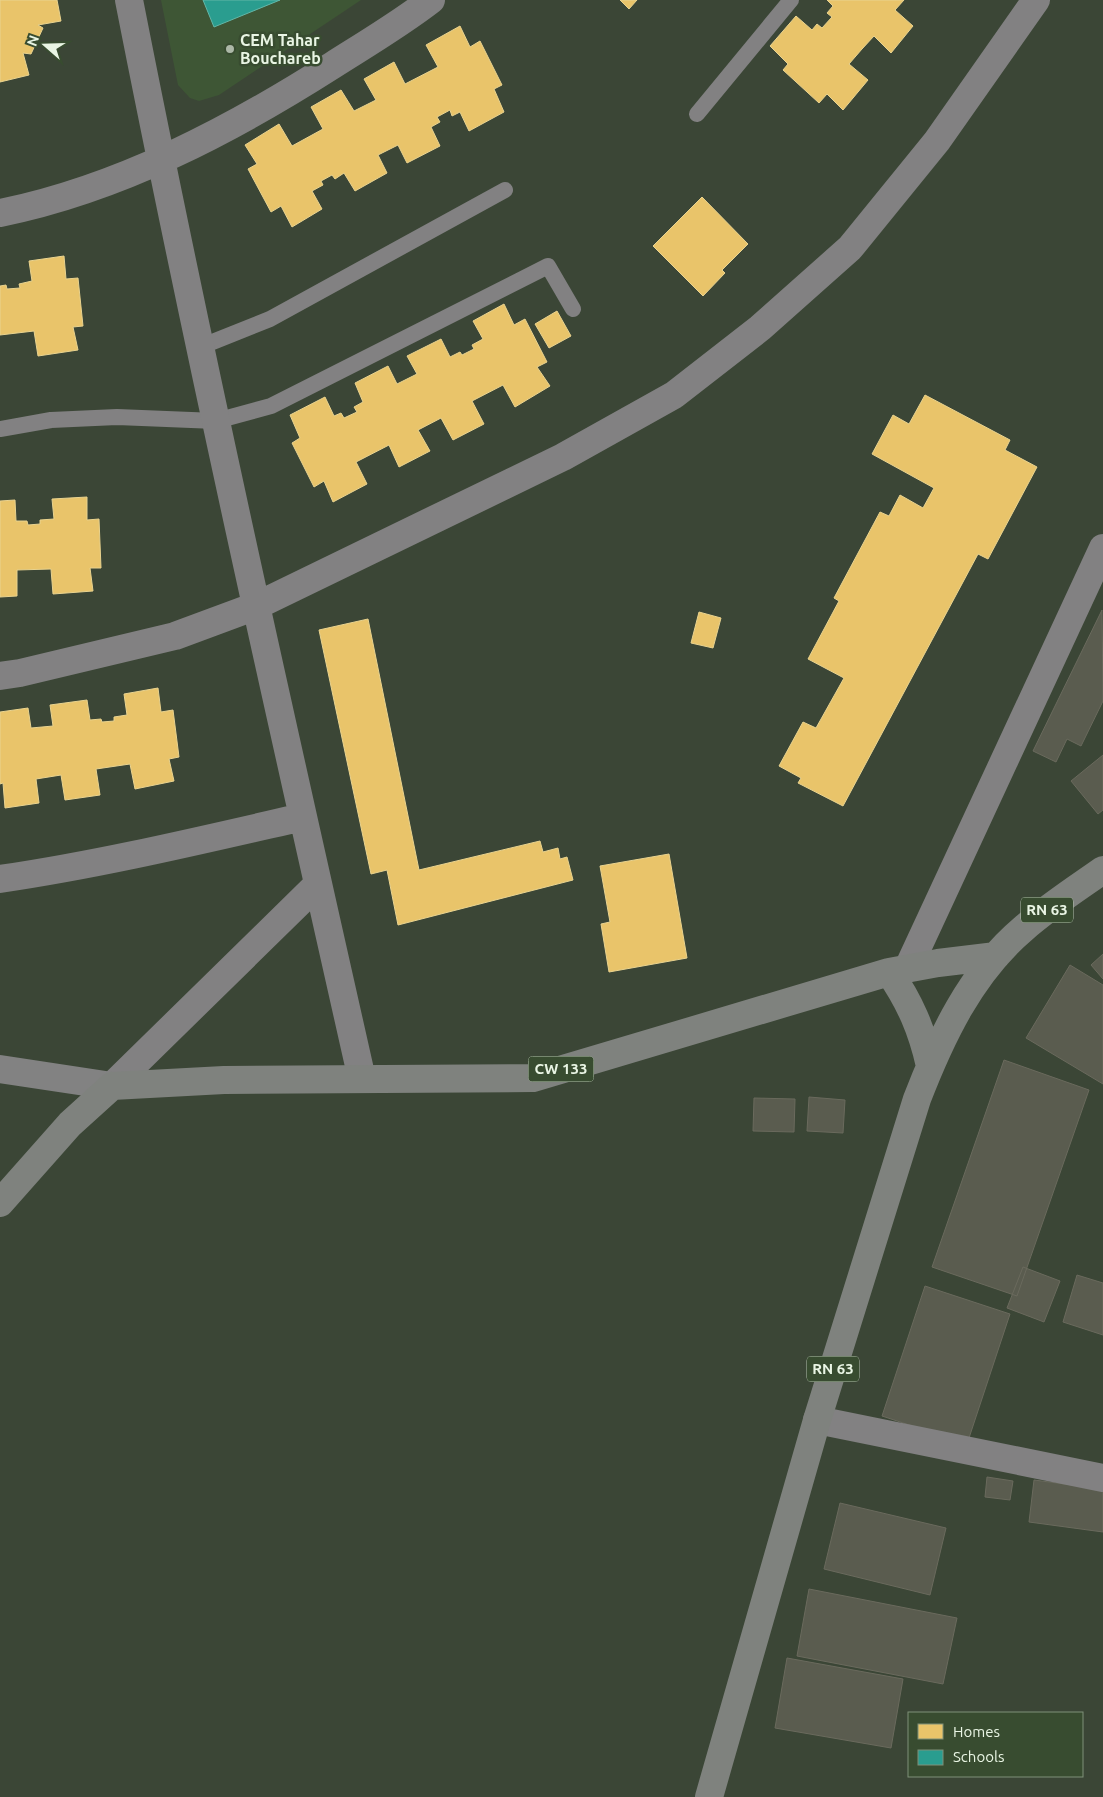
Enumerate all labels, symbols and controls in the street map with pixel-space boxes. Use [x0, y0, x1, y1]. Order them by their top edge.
north arrow [20, 20, 70, 70]
place label: CEM Tahar Bouchareb [240, 31, 321, 67]
text: N [23, 33, 42, 48]
marker: CEM Tahar Bouchareb [224, 43, 236, 55]
road number: RN 63 [1021, 898, 1073, 922]
road number: CW 133 [528, 1056, 594, 1082]
road number: RN 63 [807, 1356, 859, 1382]
legend [908, 1712, 1083, 1777]
text: Homes [953, 1723, 1000, 1740]
text: Schools [953, 1748, 1004, 1765]

